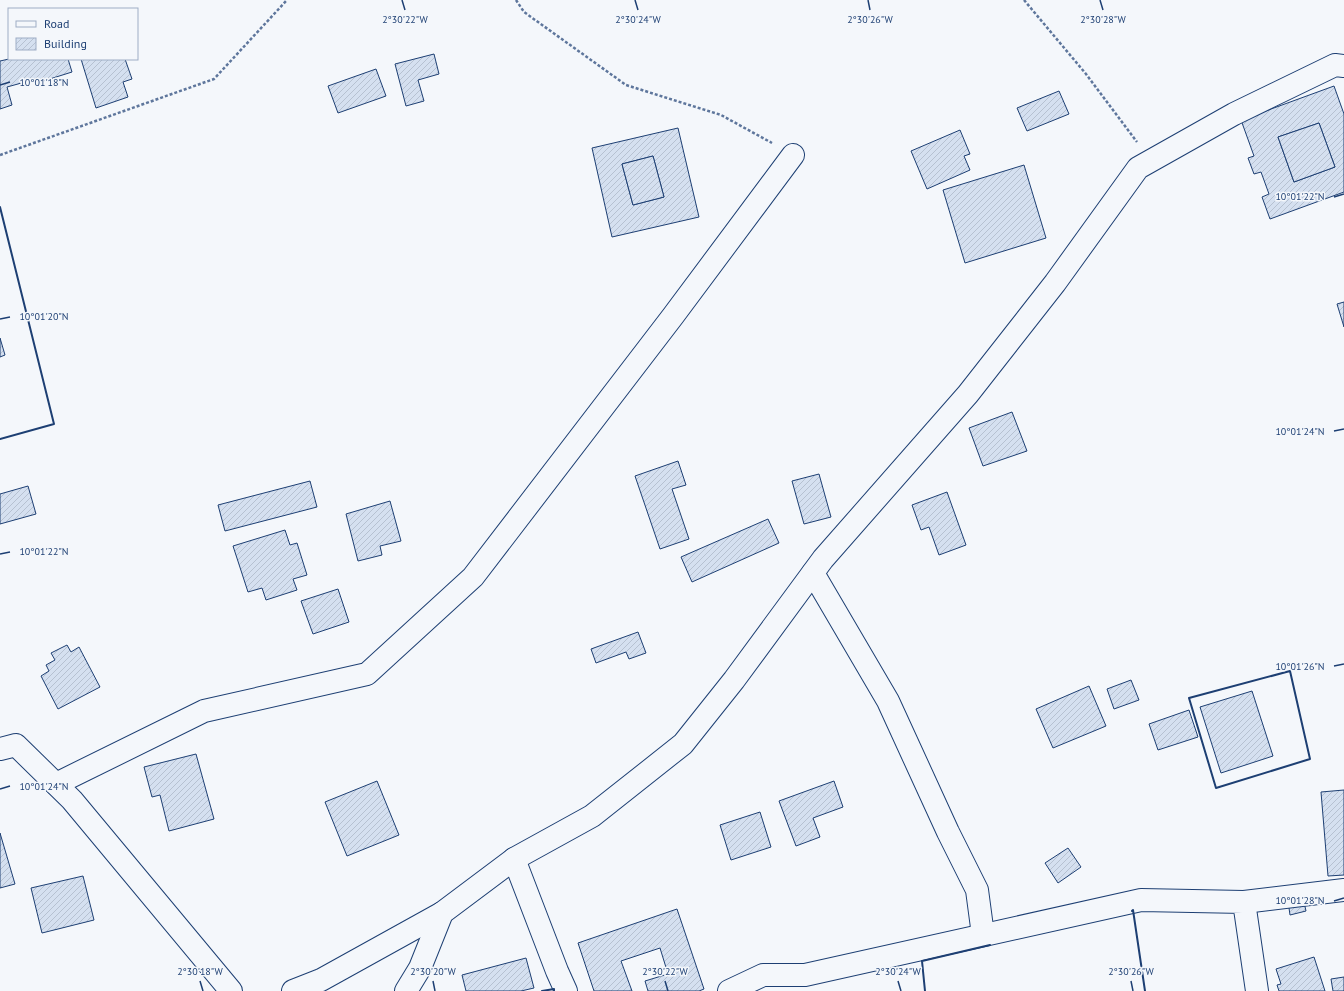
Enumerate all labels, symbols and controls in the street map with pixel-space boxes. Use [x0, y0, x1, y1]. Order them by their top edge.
legend [8, 8, 138, 60]
text: 2°30'22"W [382, 13, 429, 26]
text: 2°30'24"W [615, 13, 662, 26]
text: 2°30'26"W [847, 13, 894, 26]
text: 2°30'28"W [1080, 13, 1127, 26]
text: Road [44, 16, 69, 31]
text: Building [44, 36, 87, 51]
text: 10°01'18"N [19, 76, 69, 89]
text: 10°01'22"N [1275, 190, 1325, 203]
text: 10°01'20"N [19, 310, 69, 323]
text: 10°01'24"N [1275, 425, 1325, 438]
text: 10°01'22"N [19, 545, 69, 558]
text: 10°01'26"N [1275, 660, 1325, 673]
text: 10°01'24"N [19, 780, 69, 793]
text: 10°01'28"N [1275, 894, 1325, 907]
text: 2°30'18"W [177, 965, 224, 978]
text: 2°30'20"W [410, 965, 457, 978]
text: 2°30'22"W [642, 965, 689, 978]
text: 2°30'24"W [875, 965, 922, 978]
text: 2°30'26"W [1108, 965, 1155, 978]

